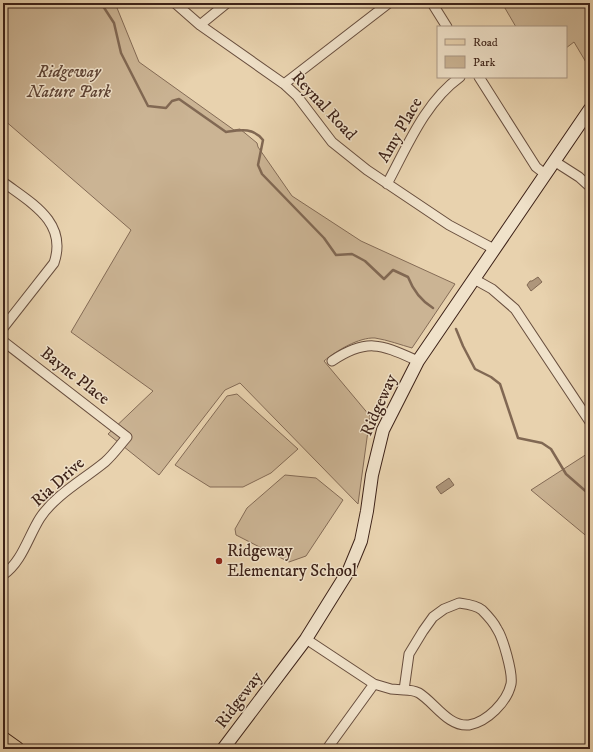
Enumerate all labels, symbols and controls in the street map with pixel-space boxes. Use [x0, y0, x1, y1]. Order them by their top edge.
legend [437, 26, 567, 78]
text: Road [473, 35, 498, 50]
text: Park [473, 55, 495, 70]
park label: Ridgeway Nature Park [26, 61, 112, 103]
street label: Reynal Road [286, 67, 362, 145]
street label: Amy Place [373, 93, 427, 167]
street label: Bayne Place [36, 342, 114, 410]
street label: Ridgeway [356, 370, 403, 439]
street label: Ria Drive [27, 452, 89, 512]
place label: Ridgeway Elementary School [227, 540, 357, 582]
marker: Ridgeway Elementary School [214, 556, 224, 566]
street label: Ridgeway [210, 666, 268, 733]

